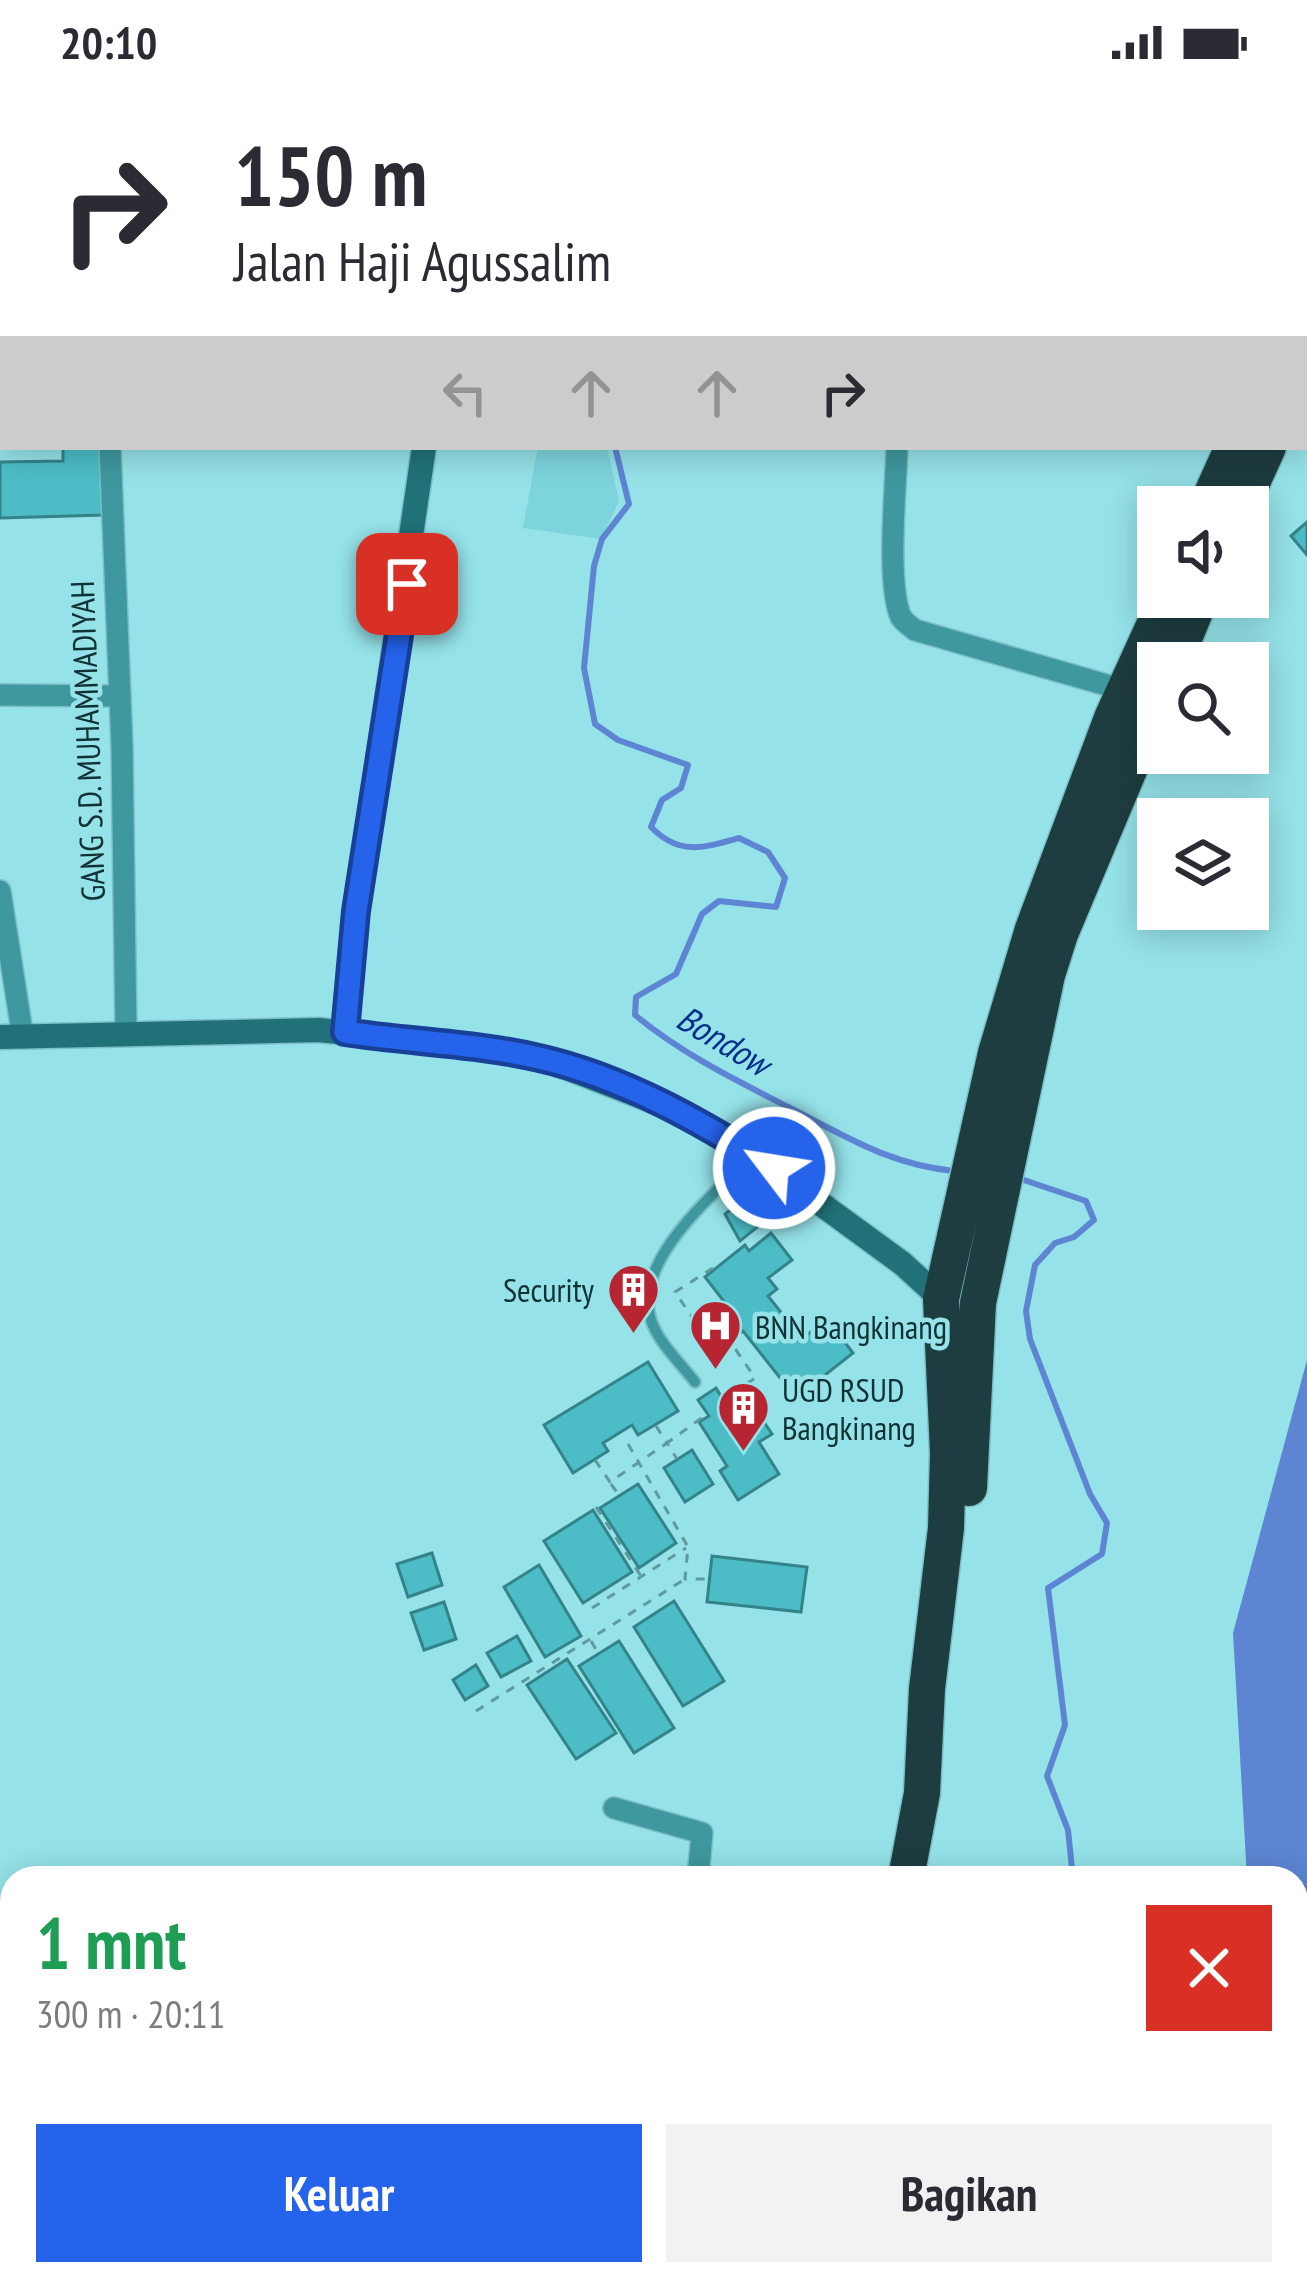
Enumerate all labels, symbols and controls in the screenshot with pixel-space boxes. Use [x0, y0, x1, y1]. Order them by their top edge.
text: 20:10 [60, 13, 157, 71]
text: 150 m [234, 120, 427, 229]
icon: right [36, 132, 192, 288]
text: Jalan Haji Agussalim [234, 226, 611, 296]
icon: left [432, 360, 498, 426]
icon: ahead [558, 360, 624, 426]
icon: ahead [684, 360, 750, 426]
icon: right [810, 360, 876, 426]
map controls [1137, 486, 1269, 930]
button: sound [1137, 486, 1269, 618]
pin [356, 533, 458, 635]
icon: arrive [374, 551, 440, 617]
street label: GANG S.D. MUHAMMADIYAH [60, 580, 114, 902]
button: search [1137, 642, 1269, 774]
button: layers [1137, 798, 1269, 930]
water label: Bondow [669, 994, 783, 1088]
position arrow [711, 1105, 837, 1231]
building icon: Security [605, 1261, 661, 1335]
place label: Security [503, 1268, 595, 1311]
hospital icon: BNN Bangkinang [688, 1298, 744, 1372]
place label: BNN Bangkinang [755, 1305, 947, 1348]
place label: UGD RSUD Bangkinang [782, 1368, 916, 1449]
building icon: UGD RSUD Bangkinang [715, 1380, 771, 1454]
text: 1 mnt [36, 1896, 186, 1989]
button: close [1146, 1905, 1272, 2031]
text: 300 m · 20:11 [36, 1988, 225, 2039]
button: Keluar [36, 2124, 642, 2262]
button: Bagikan [666, 2124, 1272, 2262]

